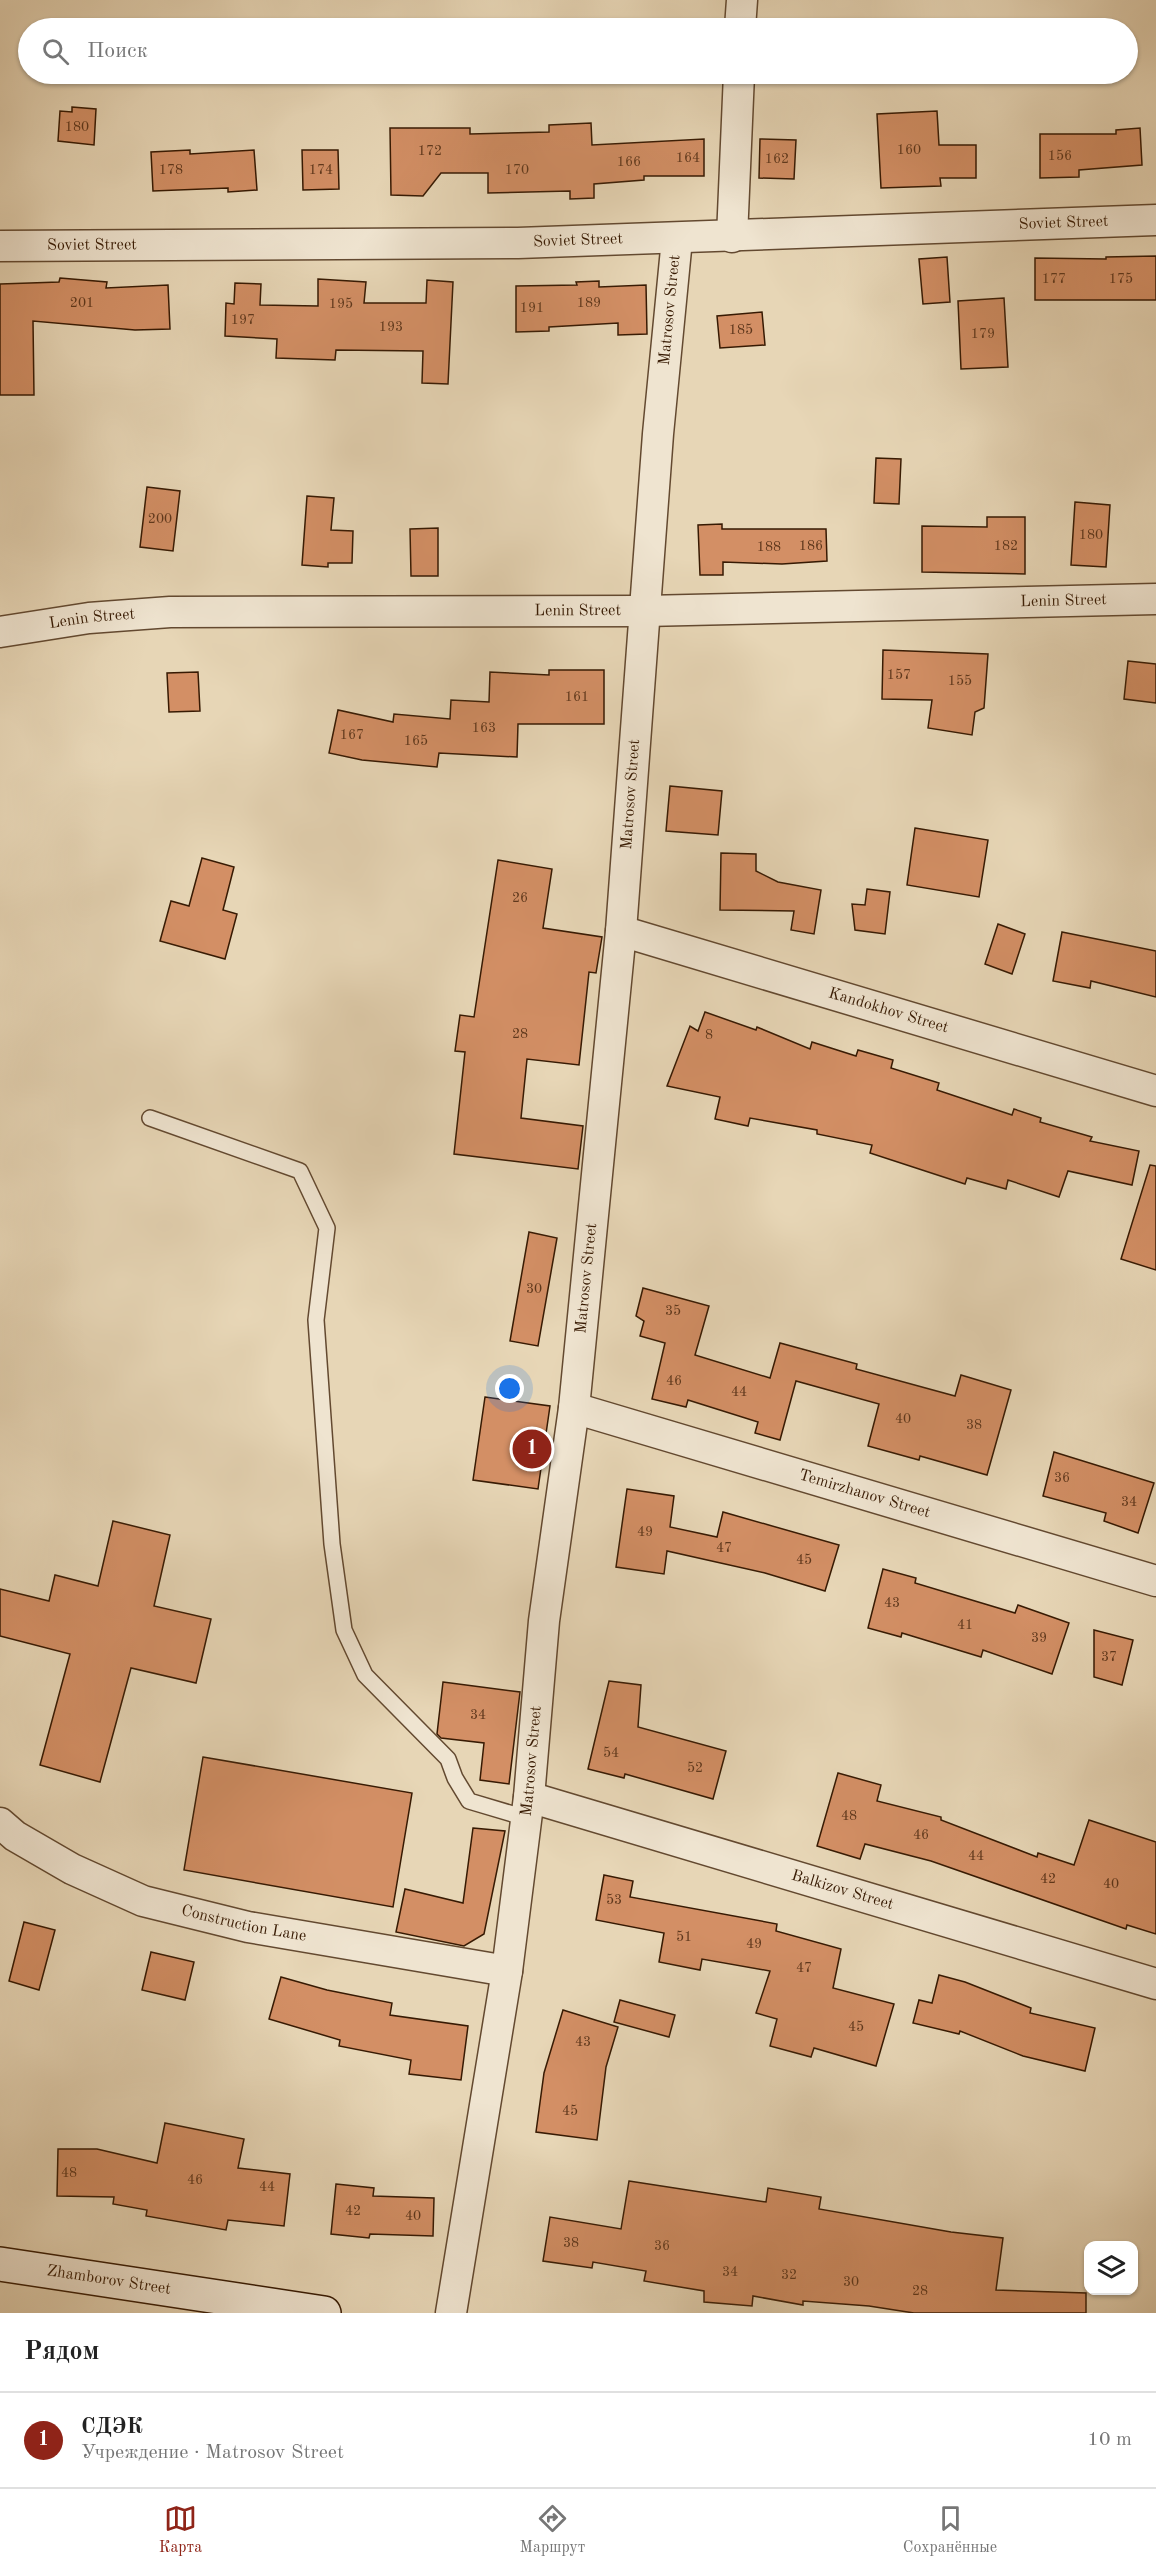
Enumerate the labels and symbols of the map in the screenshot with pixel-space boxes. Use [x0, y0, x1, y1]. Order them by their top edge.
house number: 180 [65, 120, 89, 134]
house number: 160 [897, 143, 921, 157]
house number: 172 [418, 144, 442, 158]
house number: 156 [1048, 149, 1072, 163]
house number: 164 [676, 151, 700, 165]
house number: 162 [765, 152, 789, 166]
house number: 166 [617, 155, 641, 169]
house number: 178 [159, 163, 183, 177]
house number: 174 [309, 163, 333, 177]
house number: 170 [505, 163, 529, 177]
street label: Soviet Street [1018, 214, 1109, 233]
street label: Soviet Street [533, 231, 624, 250]
street label: Soviet Street [47, 237, 137, 254]
street label: Matrosov Street [657, 254, 683, 366]
house number: 177 [1042, 272, 1066, 286]
house number: 175 [1109, 272, 1133, 286]
house number: 201 [70, 296, 94, 310]
house number: 189 [577, 296, 601, 310]
house number: 195 [329, 297, 353, 311]
house number: 191 [520, 301, 544, 315]
house number: 197 [231, 313, 255, 327]
house number: 193 [379, 320, 403, 334]
house number: 185 [729, 323, 753, 337]
house number: 179 [971, 327, 995, 341]
house number: 200 [148, 512, 172, 526]
house number: 180 [1079, 528, 1103, 542]
house number: 186 [799, 539, 823, 553]
house number: 182 [994, 539, 1018, 553]
house number: 188 [757, 540, 781, 554]
street label: Lenin Street [1020, 592, 1107, 610]
street label: Lenin Street [534, 603, 621, 619]
street label: Lenin Street [48, 607, 136, 632]
house number: 157 [887, 668, 911, 682]
house number: 155 [948, 674, 972, 688]
house number: 161 [565, 690, 589, 704]
house number: 163 [472, 721, 496, 735]
house number: 167 [340, 728, 364, 742]
house number: 165 [404, 734, 428, 748]
street label: Matrosov Street [619, 738, 643, 850]
house number: 26 [512, 891, 528, 905]
street label: Kandokhov Street [826, 985, 951, 1037]
house number: 28 [512, 1027, 528, 1041]
house number: 8 [705, 1028, 713, 1042]
street label: Matrosov Street [573, 1222, 600, 1334]
house number: 30 [526, 1282, 542, 1296]
house number: 35 [665, 1304, 681, 1318]
your location [495, 1374, 524, 1403]
house number: 46 [666, 1374, 682, 1388]
house number: 44 [731, 1385, 747, 1399]
house number: 40 [895, 1412, 911, 1426]
house number: 38 [966, 1418, 982, 1432]
pin: 1 [512, 1426, 552, 1472]
street label: Temirzhanov Street [797, 1467, 932, 1522]
house number: 36 [1054, 1471, 1070, 1485]
house number: 34 [1121, 1495, 1137, 1509]
house number: 49 [637, 1525, 653, 1539]
house number: 47 [716, 1541, 732, 1555]
house number: 45 [796, 1553, 812, 1567]
house number: 43 [884, 1596, 900, 1610]
house number: 41 [957, 1618, 973, 1632]
house number: 39 [1031, 1631, 1047, 1645]
house number: 37 [1101, 1650, 1117, 1664]
street label: Matrosov Street [519, 1705, 545, 1817]
house number: 34 [470, 1708, 486, 1722]
house number: 54 [603, 1746, 619, 1760]
house number: 52 [687, 1761, 703, 1775]
house number: 48 [841, 1809, 857, 1823]
house number: 46 [913, 1828, 929, 1842]
house number: 44 [968, 1849, 984, 1863]
street label: Balkizov Street [789, 1868, 896, 1913]
house number: 42 [1040, 1872, 1056, 1886]
house number: 40 [1103, 1877, 1119, 1891]
house number: 53 [606, 1893, 622, 1907]
street label: Construction Lane [180, 1903, 308, 1945]
house number: 51 [676, 1930, 692, 1944]
house number: 49 [746, 1937, 762, 1951]
house number: 47 [796, 1961, 812, 1975]
house number: 45 [848, 2020, 864, 2034]
house number: 43 [575, 2035, 591, 2049]
house number: 45 [562, 2104, 578, 2118]
house number: 48 [61, 2166, 77, 2180]
house number: 46 [187, 2173, 203, 2187]
house number: 44 [259, 2180, 275, 2194]
house number: 42 [345, 2204, 361, 2218]
house number: 40 [405, 2209, 421, 2223]
house number: 38 [563, 2236, 579, 2250]
house number: 36 [654, 2239, 670, 2253]
street label: Zhamborov Street [46, 2263, 172, 2298]
house number: 34 [722, 2265, 738, 2279]
house number: 32 [781, 2268, 797, 2282]
house number: 30 [843, 2275, 859, 2289]
house number: 28 [912, 2284, 928, 2298]

